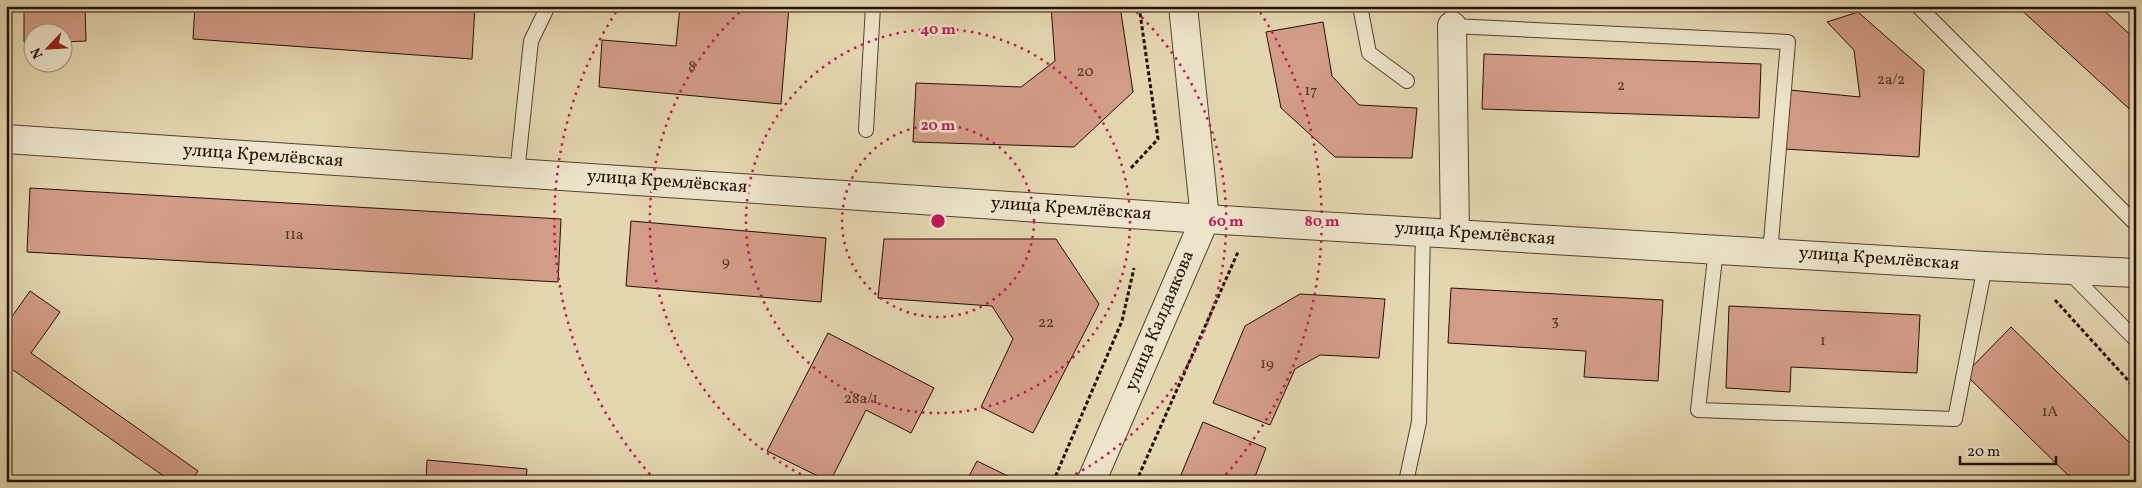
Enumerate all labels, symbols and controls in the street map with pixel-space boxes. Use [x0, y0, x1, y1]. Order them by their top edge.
text: 40 m [920, 20, 956, 41]
north arrow [22, 22, 72, 72]
text: N [27, 44, 48, 61]
house number: 8 [688, 57, 696, 78]
house number: 20 [1077, 62, 1093, 83]
house number: 2а/2 [1877, 70, 1905, 91]
house number: 2 [1617, 76, 1625, 97]
house number: 17 [1304, 81, 1318, 102]
text: 20 m [921, 116, 956, 137]
street label: улица Кремлёвская [182, 138, 344, 174]
street label: улица Кремлёвская [586, 164, 748, 200]
street label: улица Кремлёвская [990, 191, 1152, 227]
centre of rings [929, 212, 947, 230]
text: 60 m [1209, 212, 1244, 233]
text: 80 m [1305, 212, 1340, 233]
street label: улица Кремлёвская [1394, 216, 1556, 252]
house number: 11а [284, 225, 304, 246]
street label: улица Кремлёвская [1798, 241, 1960, 277]
street label: улица Калдаякова [1119, 247, 1201, 395]
house number: 9 [722, 252, 730, 273]
house number: 3 [1551, 311, 1559, 332]
house number: 22 [1038, 313, 1054, 334]
house number: 1 [1820, 331, 1826, 352]
house number: 19 [1260, 354, 1274, 375]
house number: 28а/1 [844, 389, 878, 410]
house number: 1А [2042, 402, 2059, 423]
scale bar [1960, 433, 2056, 465]
text: 20 m [1967, 442, 2000, 463]

